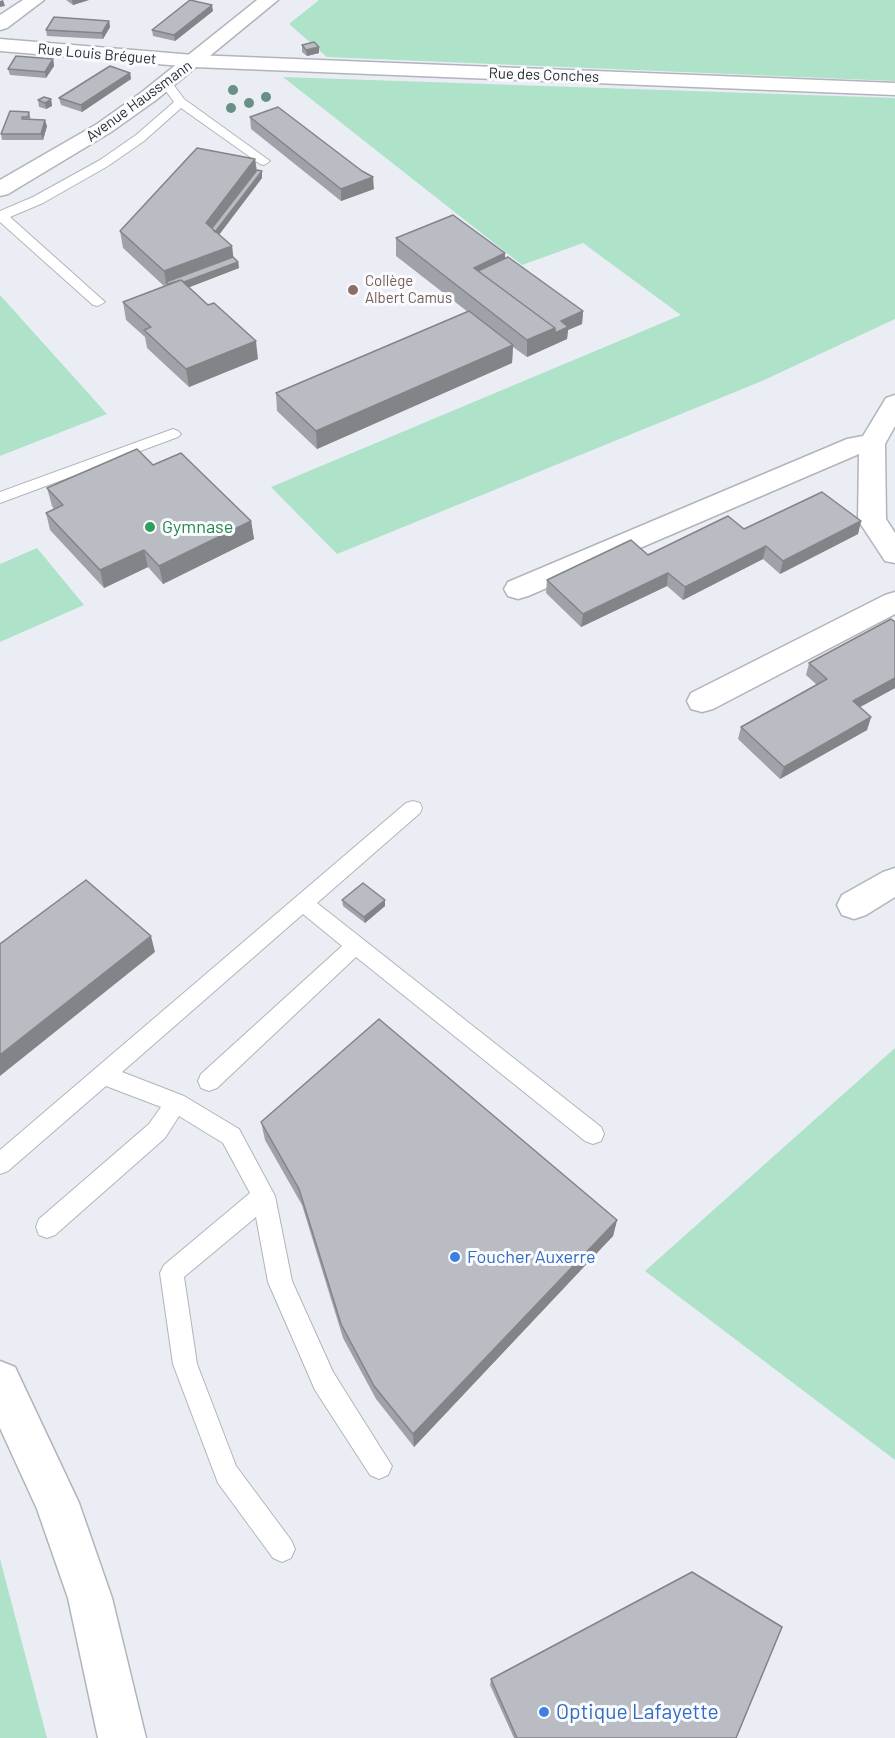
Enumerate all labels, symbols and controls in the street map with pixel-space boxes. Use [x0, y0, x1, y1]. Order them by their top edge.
street label: Rue Louis Bréguet [37, 40, 157, 68]
street label: Avenue Haussmann [82, 57, 196, 145]
street label: Rue des Conches [488, 64, 600, 86]
place label: Collège Albert Camus [365, 272, 452, 307]
marker: Collège Albert Camus [346, 283, 360, 297]
place label: Gymnase [162, 516, 233, 538]
marker: Gymnase [143, 520, 157, 534]
place label: Foucher Auxerre [467, 1246, 596, 1268]
marker: Foucher Auxerre [448, 1250, 462, 1264]
place label: Optique Lafayette [556, 1699, 719, 1725]
marker: Optique Lafayette [537, 1705, 551, 1719]

